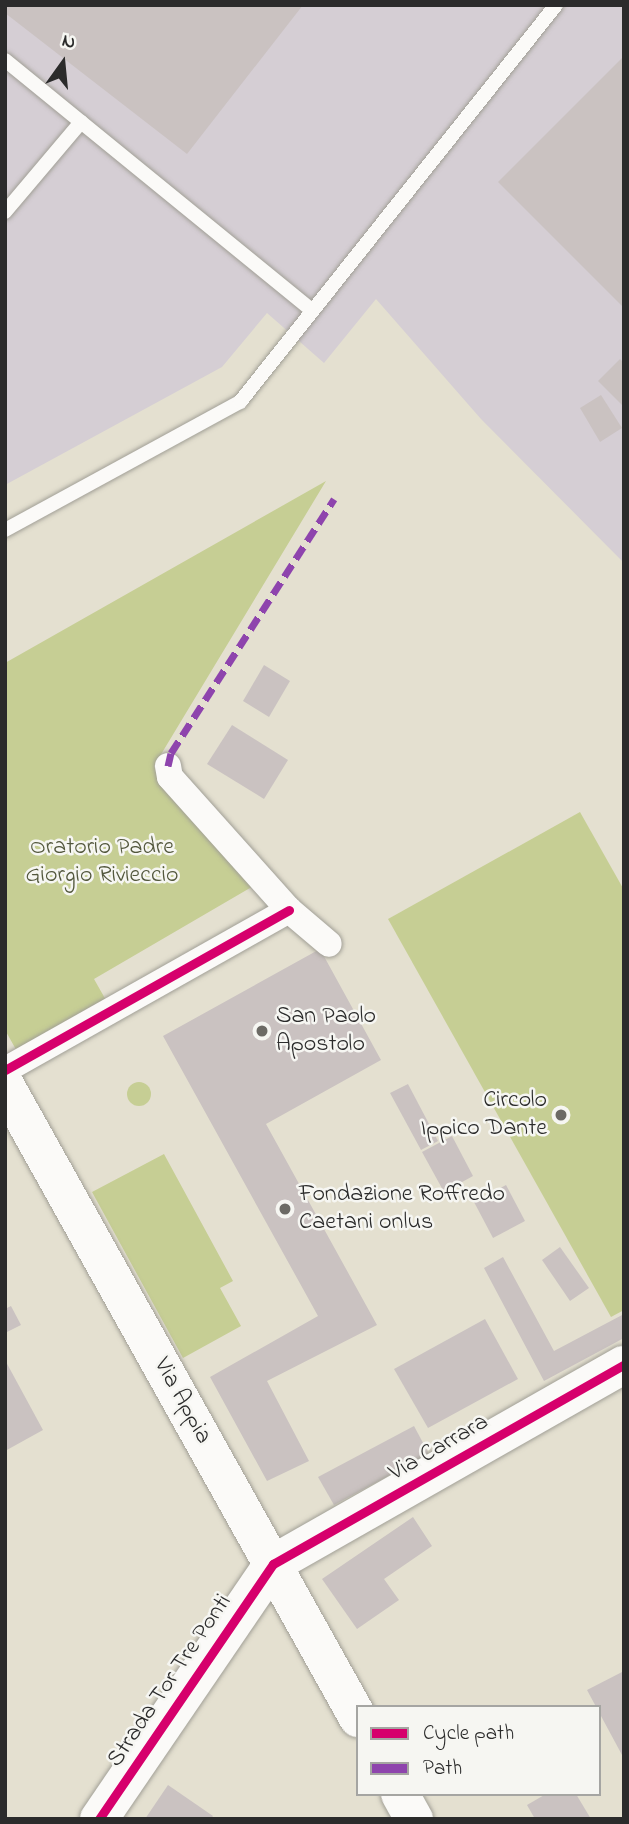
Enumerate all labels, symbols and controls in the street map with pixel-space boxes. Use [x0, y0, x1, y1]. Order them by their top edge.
north arrow [28, 28, 98, 98]
text: N [59, 28, 78, 57]
park label: Oratorio Padre Giorgio Rivieccio [26, 834, 178, 890]
place label: San Paolo Apostolo [276, 1003, 376, 1059]
marker: San Paolo Apostolo [254, 1023, 270, 1039]
place label: Circolo Ippico Dante [421, 1087, 547, 1143]
marker: Circolo Ippico Dante [553, 1107, 569, 1123]
place label: Fondazione Roffredo Caetani onlus [299, 1181, 505, 1237]
marker: Fondazione Roffredo Caetani onlus [277, 1201, 293, 1217]
street label: Via Appia [147, 1353, 217, 1449]
street label: Via Carrara [384, 1408, 494, 1488]
street label: Strada Tor Tre Ponti [102, 1589, 238, 1773]
legend [356, 1705, 601, 1796]
text: Cycle path [423, 1719, 514, 1749]
text: Path [423, 1754, 462, 1784]

